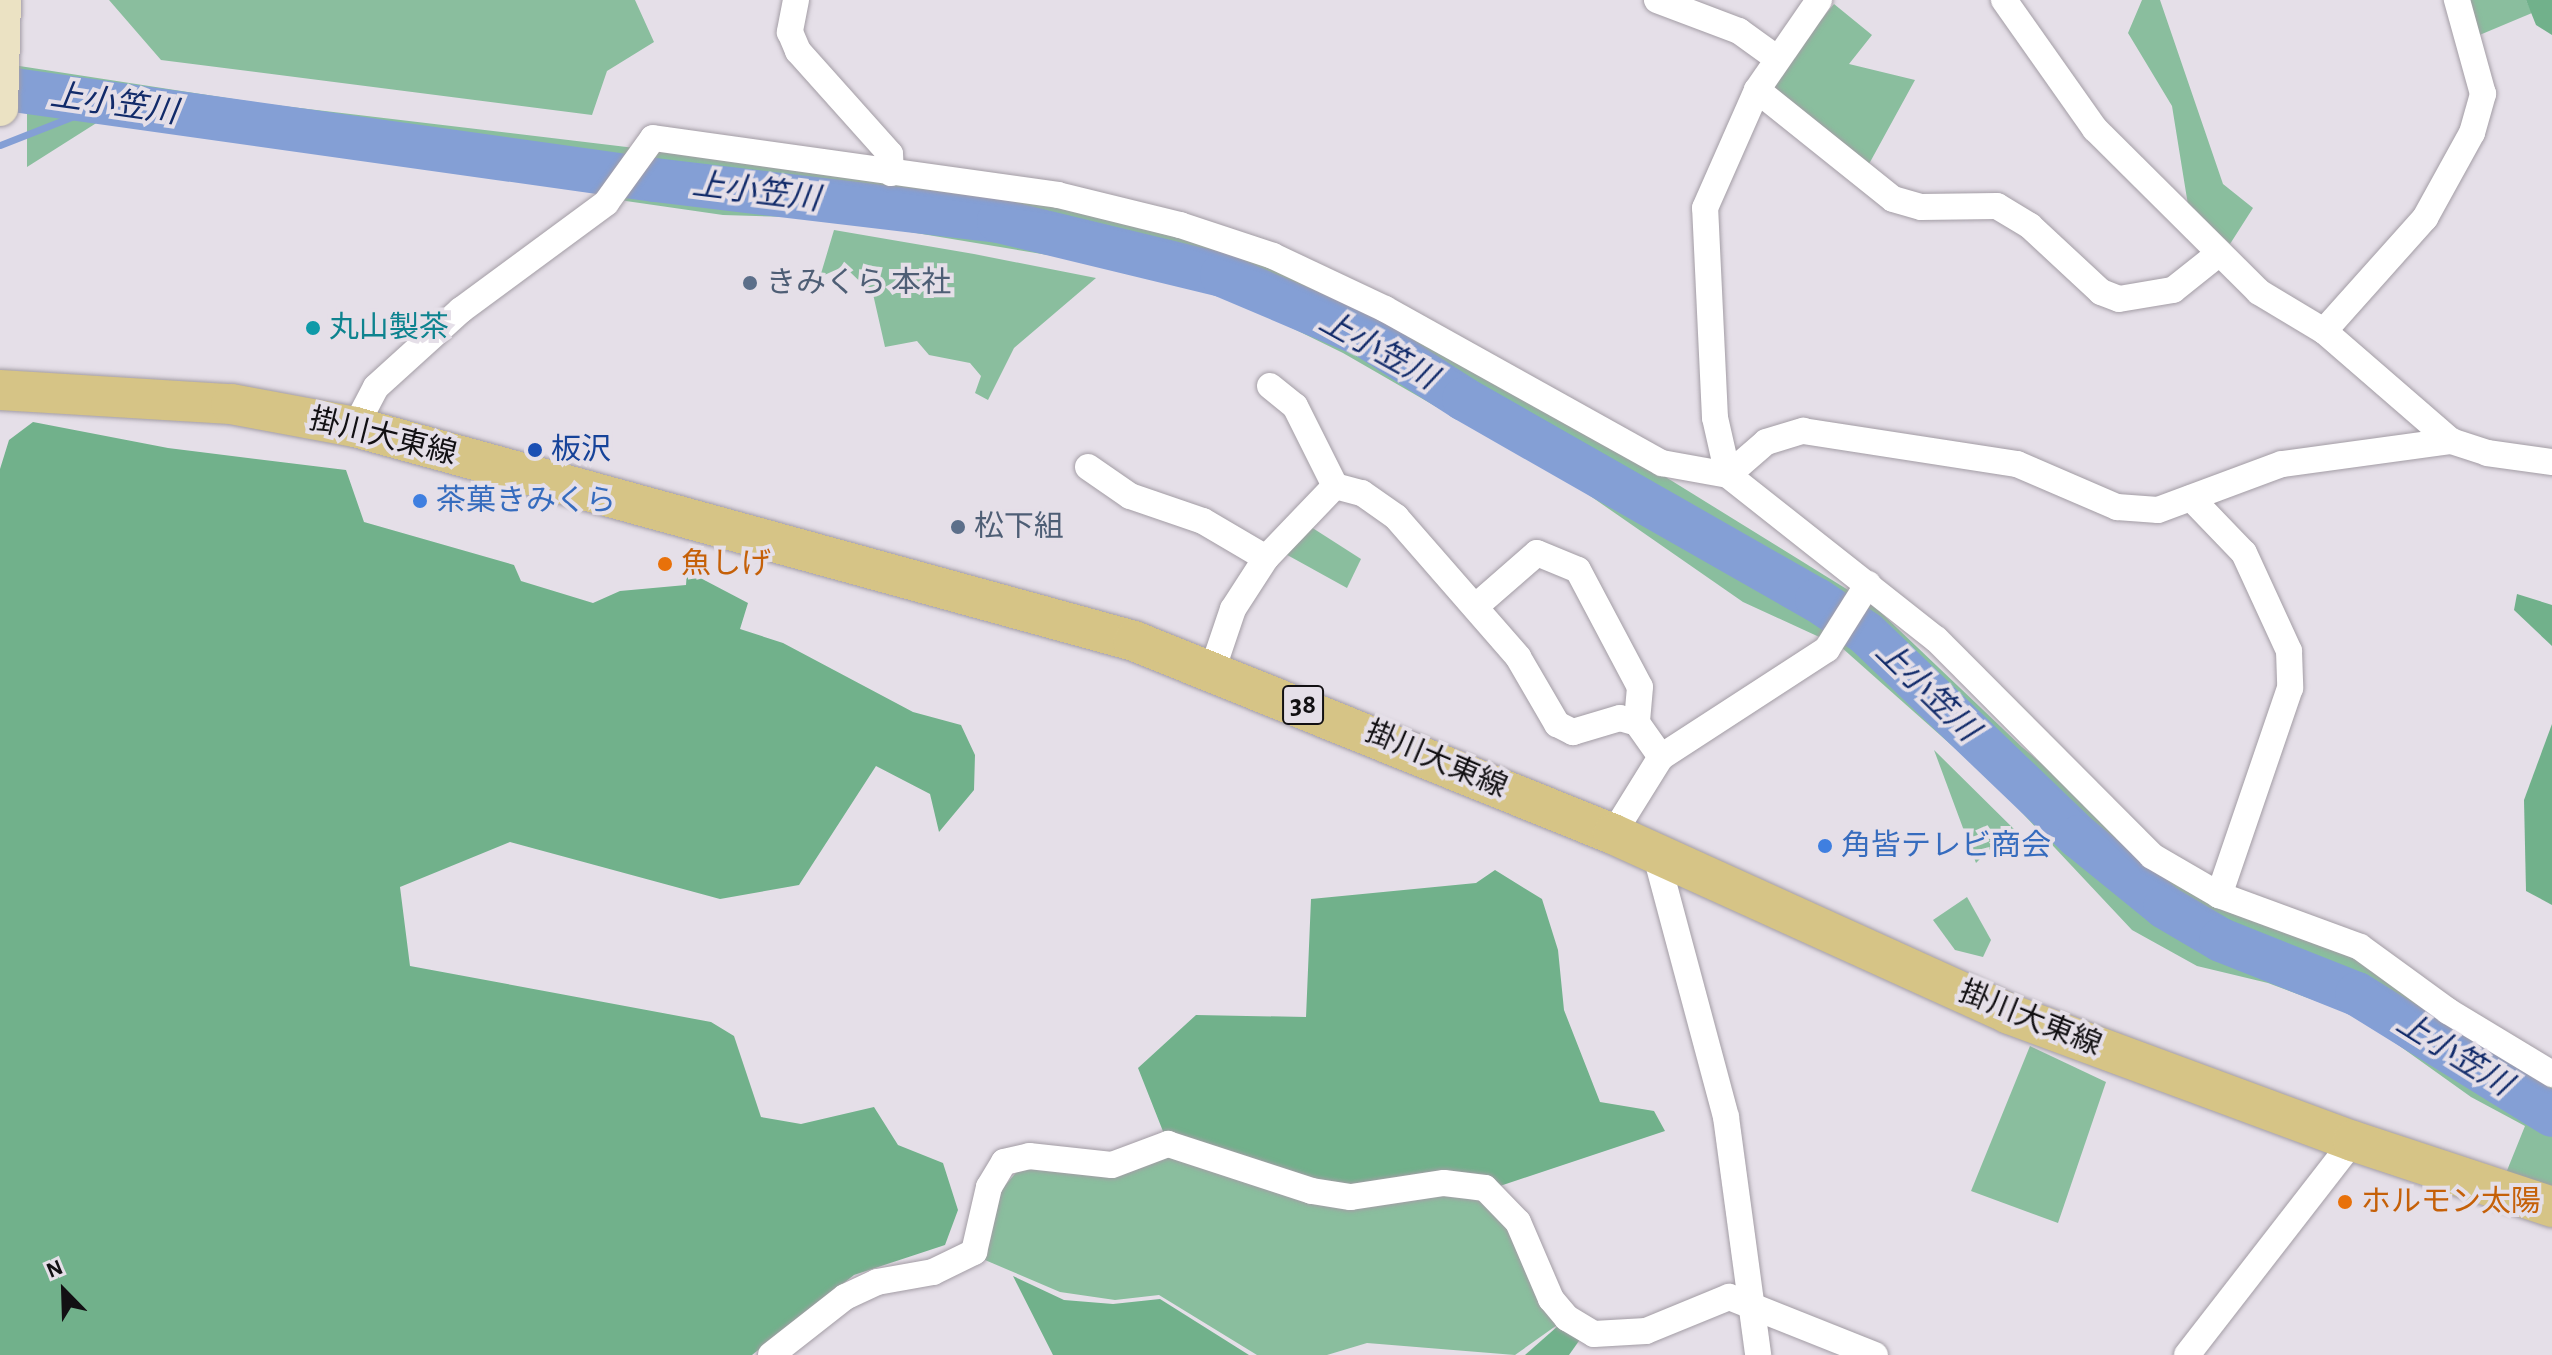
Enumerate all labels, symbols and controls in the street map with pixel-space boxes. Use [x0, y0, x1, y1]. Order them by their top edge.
water label: 上小笠川 [48, 76, 180, 132]
water label: 上小笠川 [690, 165, 822, 219]
place label: きみくら 本社 [766, 265, 951, 301]
marker: きみくら 本社 [741, 274, 759, 292]
water label: 上小笠川 [1313, 302, 1443, 398]
place label: 丸山製茶 [329, 310, 449, 346]
marker: 丸山製茶 [304, 319, 322, 337]
street label: 掛川大東線 [306, 401, 460, 473]
place label: 板沢 [551, 432, 611, 468]
marker: 板沢 [526, 441, 544, 459]
place label: 茶菓きみくら [436, 483, 616, 519]
marker: 茶菓きみくら [411, 492, 429, 510]
place label: 松下組 [974, 509, 1064, 545]
marker: 松下組 [949, 518, 967, 536]
place label: 魚しげ [681, 546, 771, 582]
marker: 魚しげ [656, 555, 674, 573]
water label: 上小笠川 [1868, 633, 1986, 749]
road number: 38 [1281, 681, 1325, 729]
street label: 掛川大東線 [1360, 714, 1512, 806]
place label: 角皆テレビ商会 [1841, 828, 2051, 864]
marker: 角皆テレビ商会 [1816, 837, 1834, 855]
street label: 掛川大東線 [1954, 974, 2106, 1064]
water label: 上小笠川 [2390, 1004, 2518, 1104]
place label: ホルモン太陽 [2361, 1184, 2541, 1220]
marker: ホルモン太陽 [2336, 1193, 2354, 1211]
north arrow [24, 1251, 104, 1331]
text: N [43, 1256, 66, 1282]

